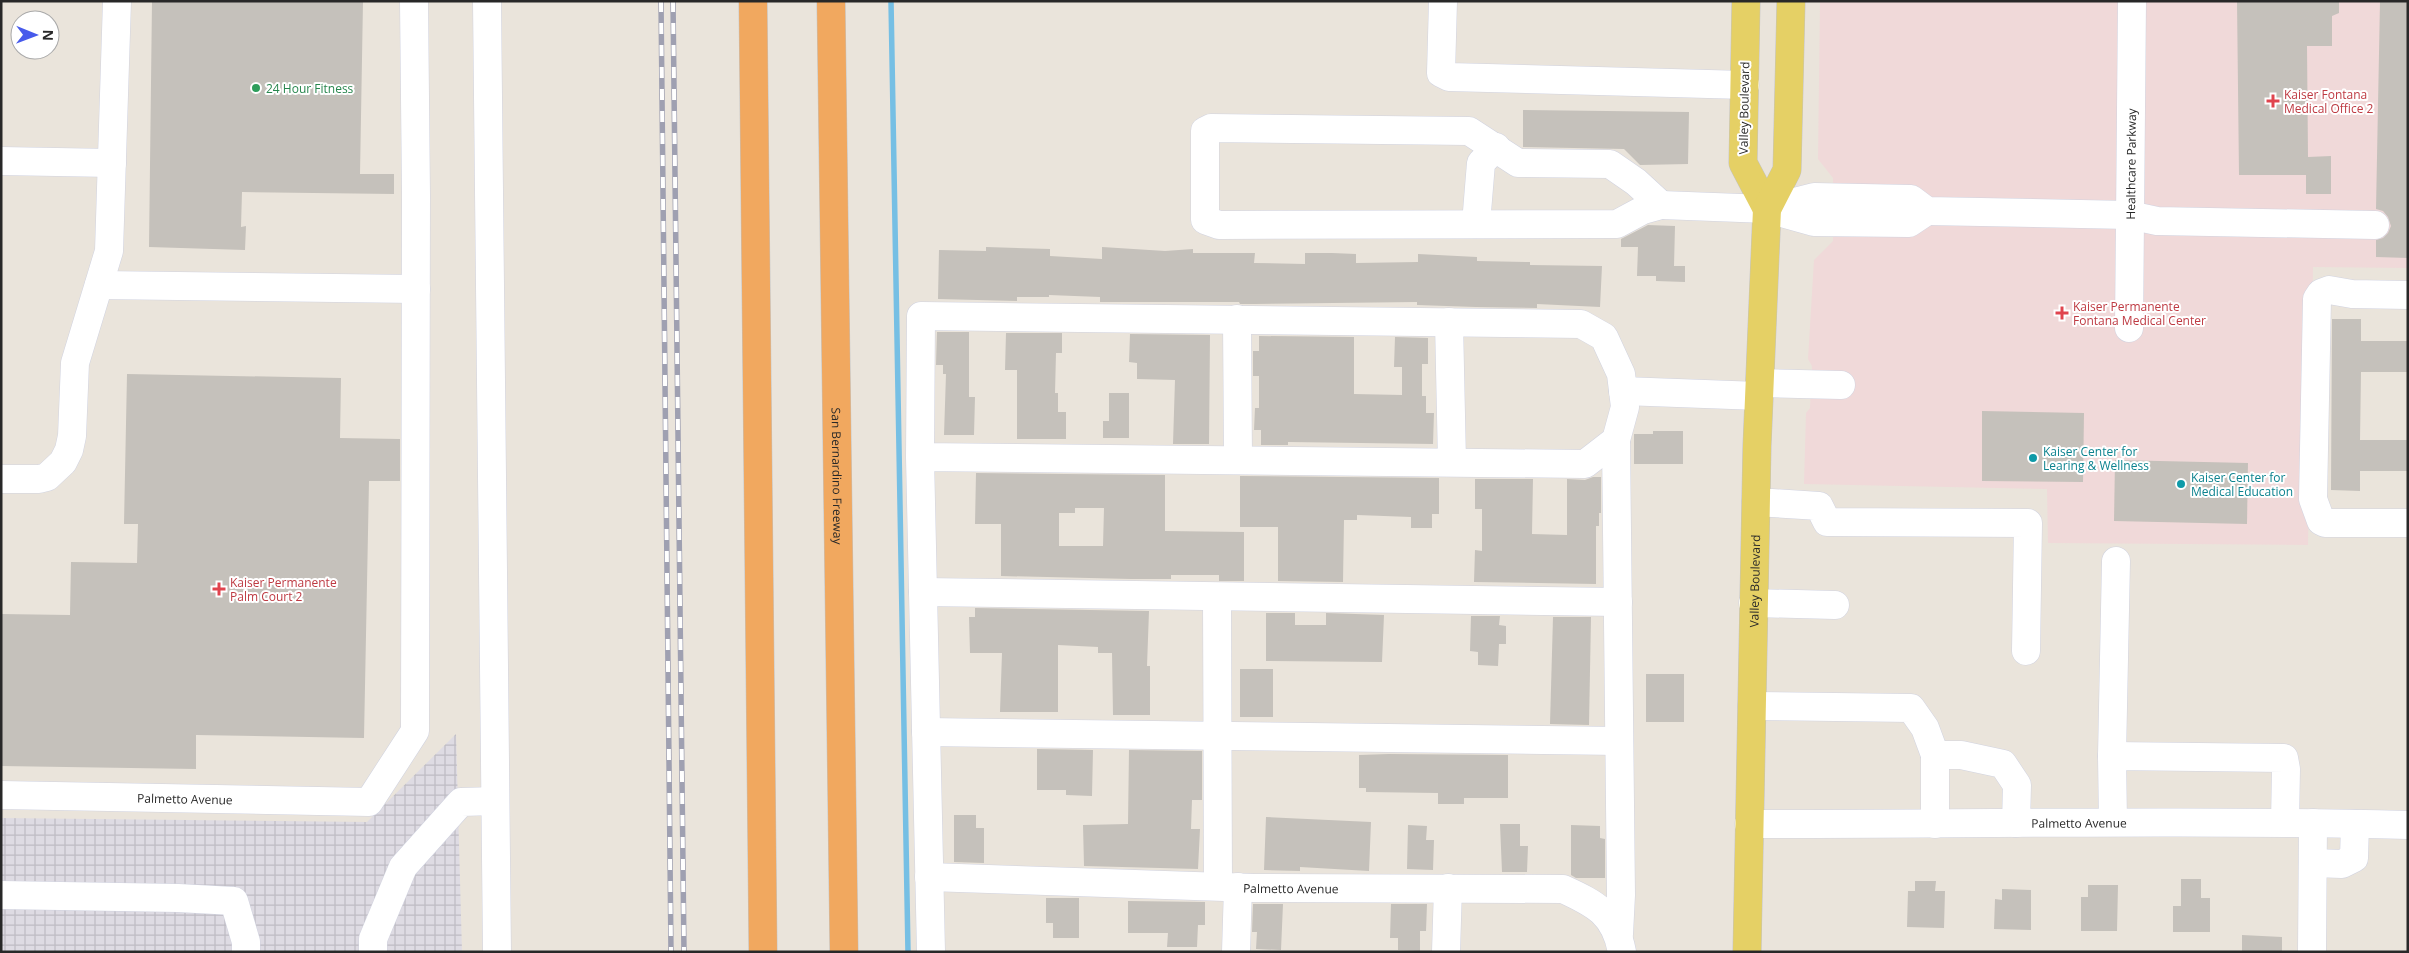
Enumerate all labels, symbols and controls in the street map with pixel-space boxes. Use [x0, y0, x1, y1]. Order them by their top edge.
north arrow [10, 10, 60, 60]
text: N [39, 29, 58, 41]
street label: Valley Boulevard [1735, 61, 1753, 155]
place label: 24 Hour Fitness [266, 80, 354, 97]
marker: 24 Hour Fitness [250, 82, 262, 94]
place label: Kaiser Fontana Medical Office 2 [2284, 86, 2374, 117]
marker: Kaiser Fontana Medical Office 2 [2266, 94, 2280, 108]
street label: Healthcare Parkway [2121, 107, 2140, 220]
place label: Kaiser Permanente Fontana Medical Center [2073, 298, 2206, 329]
marker: Kaiser Permanente Fontana Medical Center [2055, 306, 2069, 320]
street label: San Bernardino Freeway [828, 407, 847, 545]
place label: Kaiser Center for Learing & Wellness [2043, 443, 2149, 474]
marker: Kaiser Center for Learing & Wellness [2027, 452, 2039, 464]
place label: Kaiser Center for Medical Education [2191, 469, 2293, 500]
marker: Kaiser Center for Medical Education [2175, 478, 2187, 490]
street label: Valley Boulevard [1745, 534, 1764, 628]
place label: Kaiser Permanente Palm Court 2 [230, 574, 337, 605]
marker: Kaiser Permanente Palm Court 2 [212, 582, 226, 596]
street label: Palmetto Avenue [137, 789, 233, 808]
street label: Palmetto Avenue [2031, 814, 2127, 831]
street label: Palmetto Avenue [1243, 879, 1339, 897]

